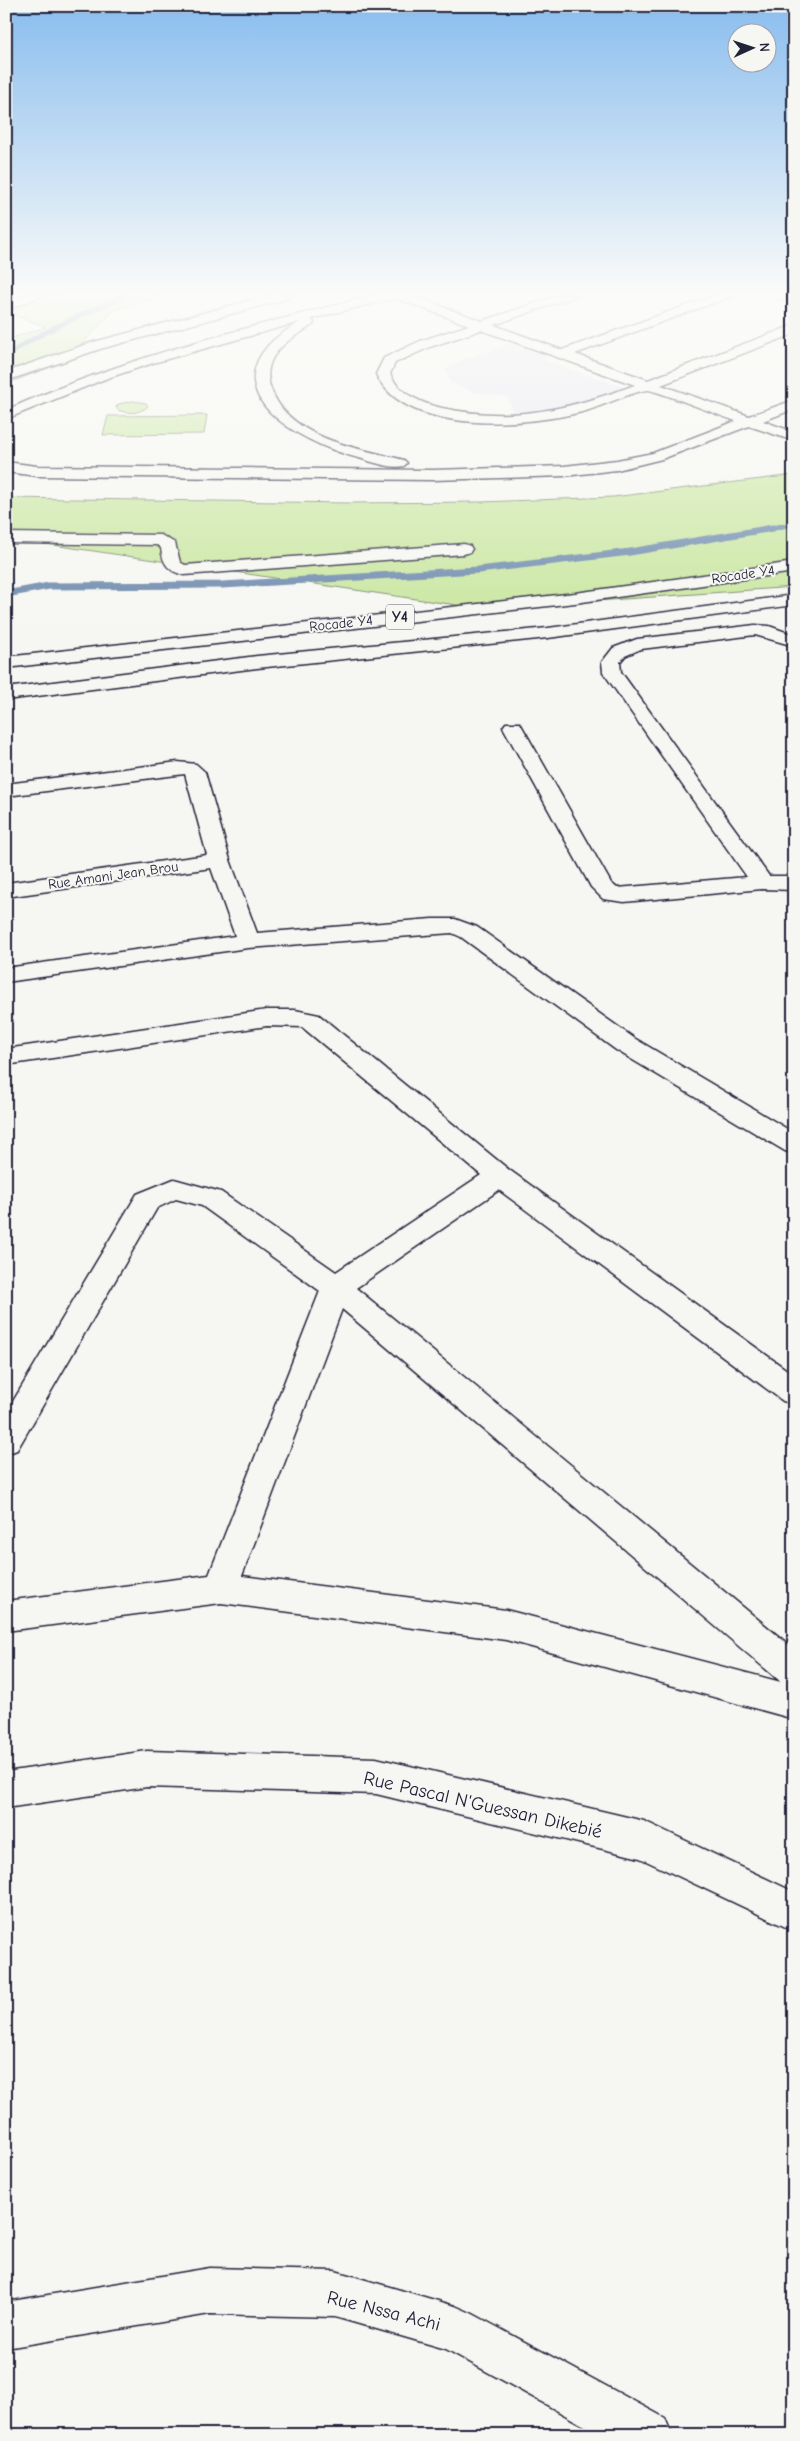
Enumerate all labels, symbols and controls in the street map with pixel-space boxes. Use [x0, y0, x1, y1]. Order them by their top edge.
north arrow [728, 22, 778, 72]
text: N [756, 42, 773, 52]
street label: Rocade Y4 [710, 562, 776, 587]
road number: Y4 [386, 604, 414, 630]
street label: Rocade Y4 [308, 612, 374, 635]
street label: Rue Amani Jean Brou [47, 858, 179, 893]
street label: Rue Pascal N'Guessan Dikebié [361, 1767, 604, 1843]
street label: Rue Nssa Achi [325, 2286, 443, 2336]

